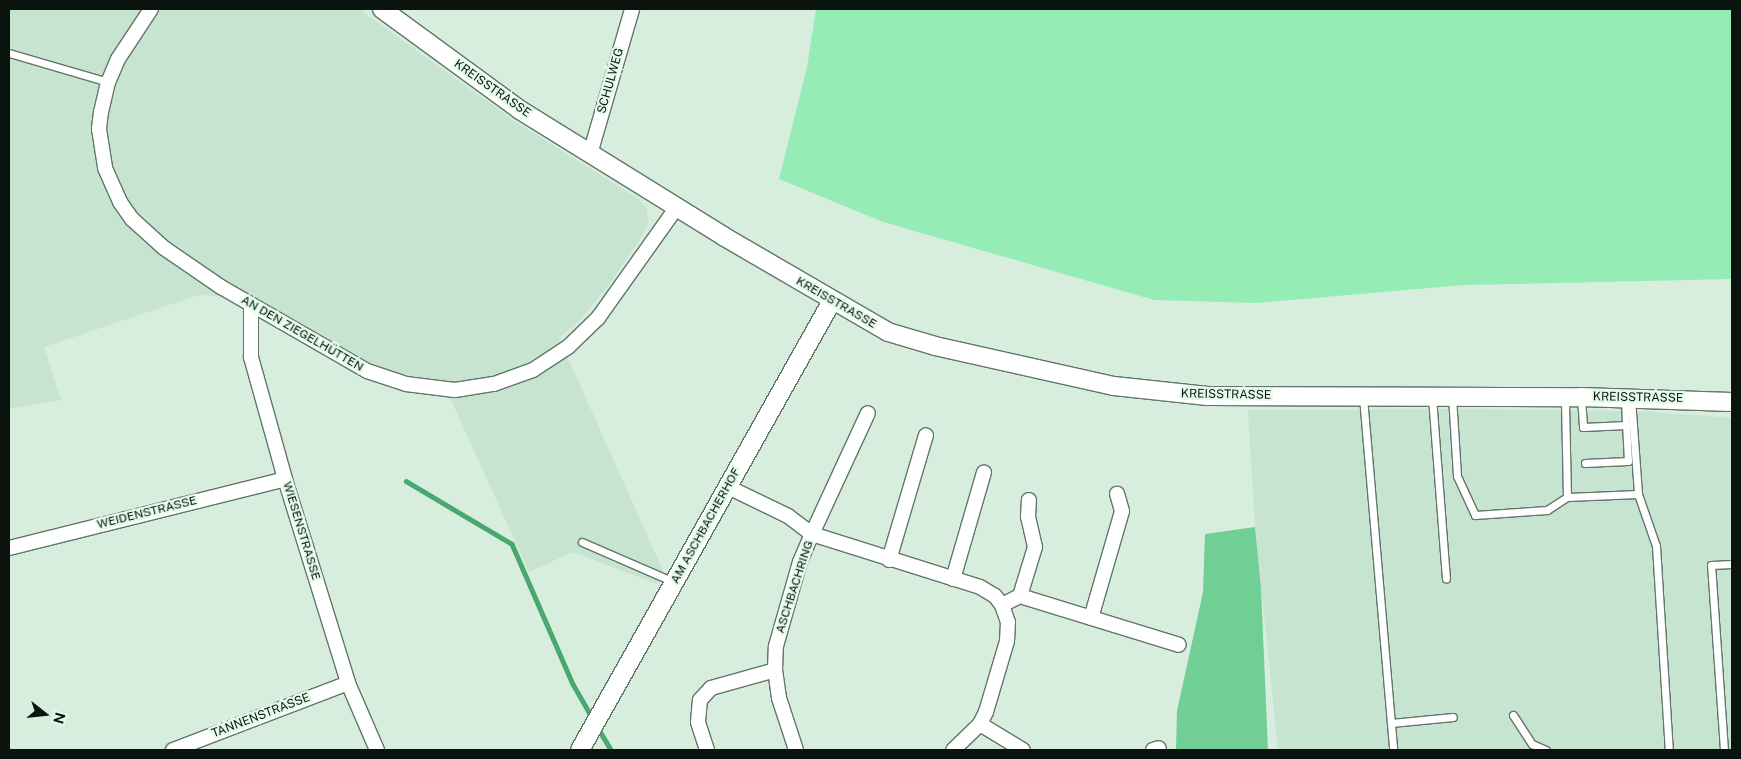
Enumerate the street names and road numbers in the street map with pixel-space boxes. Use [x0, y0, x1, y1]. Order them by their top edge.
street label: SCHULWEG [595, 47, 627, 115]
street label: KREISSTRASSE [451, 57, 533, 121]
street label: KREISSTRASSE [793, 274, 879, 332]
street label: AN DEN ZIEGELHÜTTEN [238, 293, 366, 375]
street label: KREISSTRASSE [1181, 387, 1271, 403]
street label: KREISSTRASSE [1593, 390, 1683, 406]
street label: AM ASCHBACHERHOF [668, 466, 744, 586]
street label: WIESENSTRASSE [279, 480, 323, 582]
street label: WEIDENSTRASSE [96, 494, 198, 532]
street label: ASCHBACHRING [773, 539, 817, 635]
street label: TANNENSTRASSE [210, 691, 312, 741]

